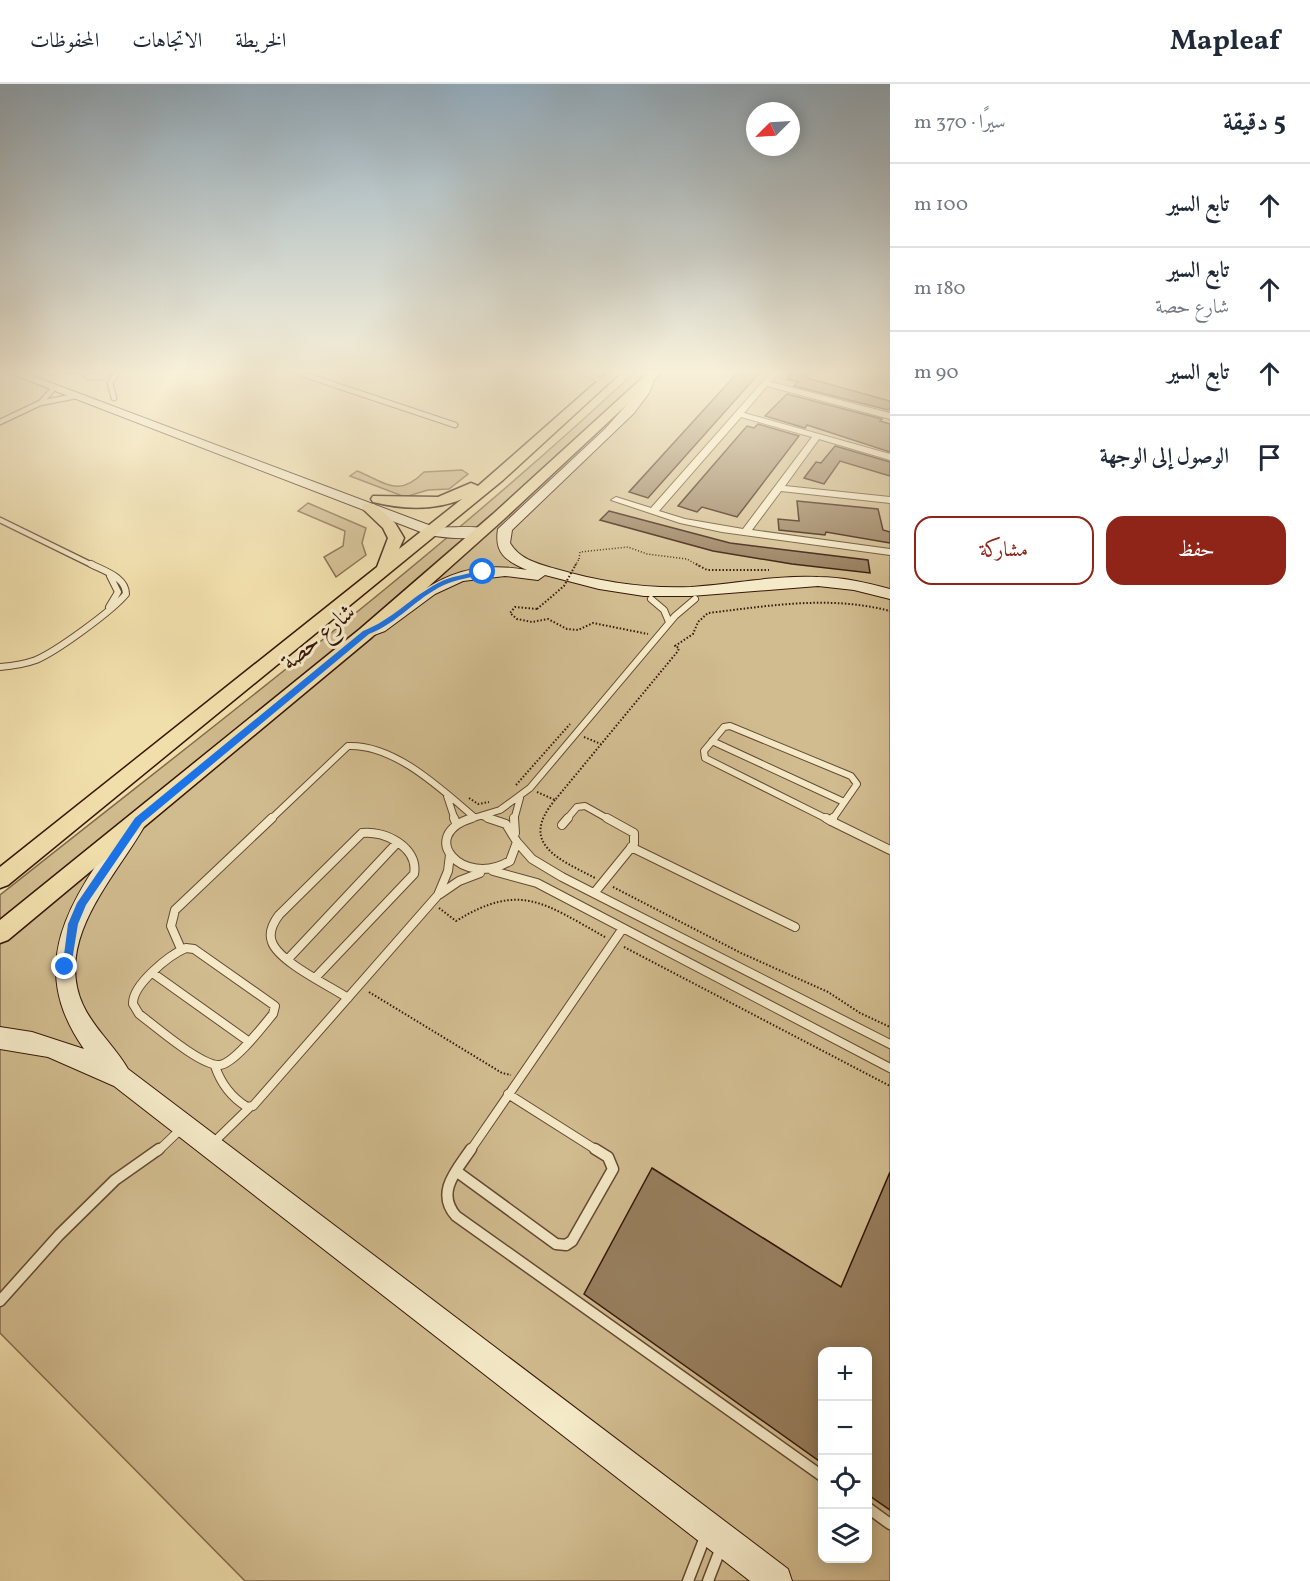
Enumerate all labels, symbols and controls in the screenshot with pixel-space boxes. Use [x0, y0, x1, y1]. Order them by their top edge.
text: Mapleaf [1170, 22, 1280, 61]
text: المحفوظات [30, 27, 99, 56]
text: الاتجاهات [132, 27, 202, 56]
text: الخريطة [235, 27, 286, 56]
north arrow [746, 102, 800, 156]
text: 5 دقيقة [1223, 105, 1286, 141]
text: سيرًا · 370 m [914, 109, 1006, 137]
icon: ahead [1253, 189, 1286, 222]
text: تابع السير [1167, 190, 1229, 221]
text: 100 m [914, 191, 968, 219]
text: تابع السير [1167, 256, 1229, 287]
icon: ahead [1253, 273, 1286, 306]
text: 180 m [914, 275, 966, 303]
text: شارع حصة [1155, 294, 1229, 322]
icon: ahead [1253, 357, 1286, 390]
text: تابع السير [1167, 358, 1229, 389]
text: 90 m [914, 359, 959, 387]
icon: arrive [1253, 441, 1286, 474]
text: الوصول إلى الوجهة [1100, 442, 1229, 473]
button: مشاركة [914, 516, 1094, 585]
button: حفظ [1106, 516, 1286, 585]
route start [469, 558, 495, 584]
street label: شارع حصة [274, 596, 365, 680]
route end [51, 953, 77, 979]
map controls [818, 1347, 872, 1563]
button: + [818, 1347, 872, 1401]
button: − [818, 1401, 872, 1455]
button: locate [818, 1455, 872, 1509]
button: layers [818, 1509, 872, 1563]

